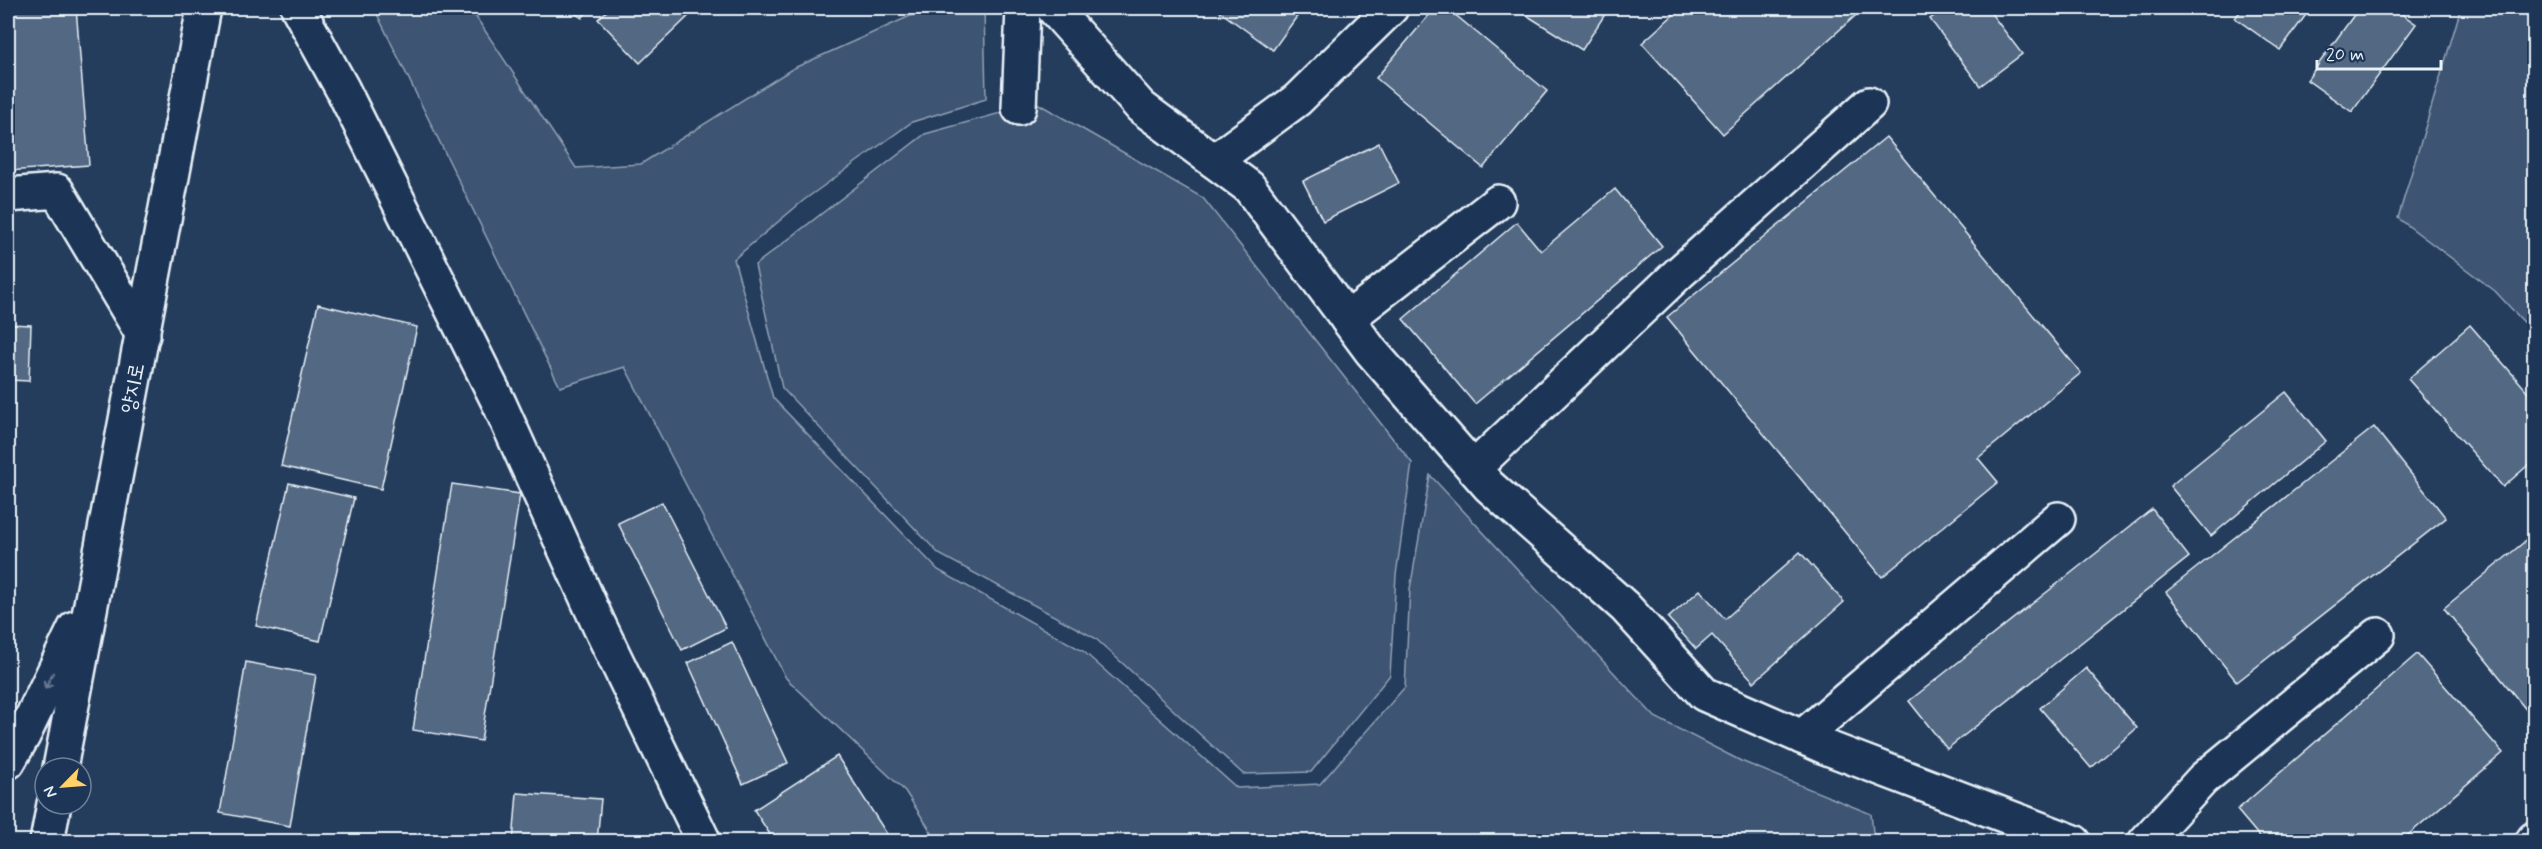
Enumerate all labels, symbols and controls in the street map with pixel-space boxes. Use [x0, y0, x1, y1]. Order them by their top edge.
scale bar [2317, 33, 2442, 71]
text: 20 m [2326, 43, 2364, 67]
street label: 양지로 [114, 361, 152, 416]
one-way arrow [43, 672, 54, 690]
north arrow [33, 756, 93, 816]
text: N [39, 782, 63, 801]

